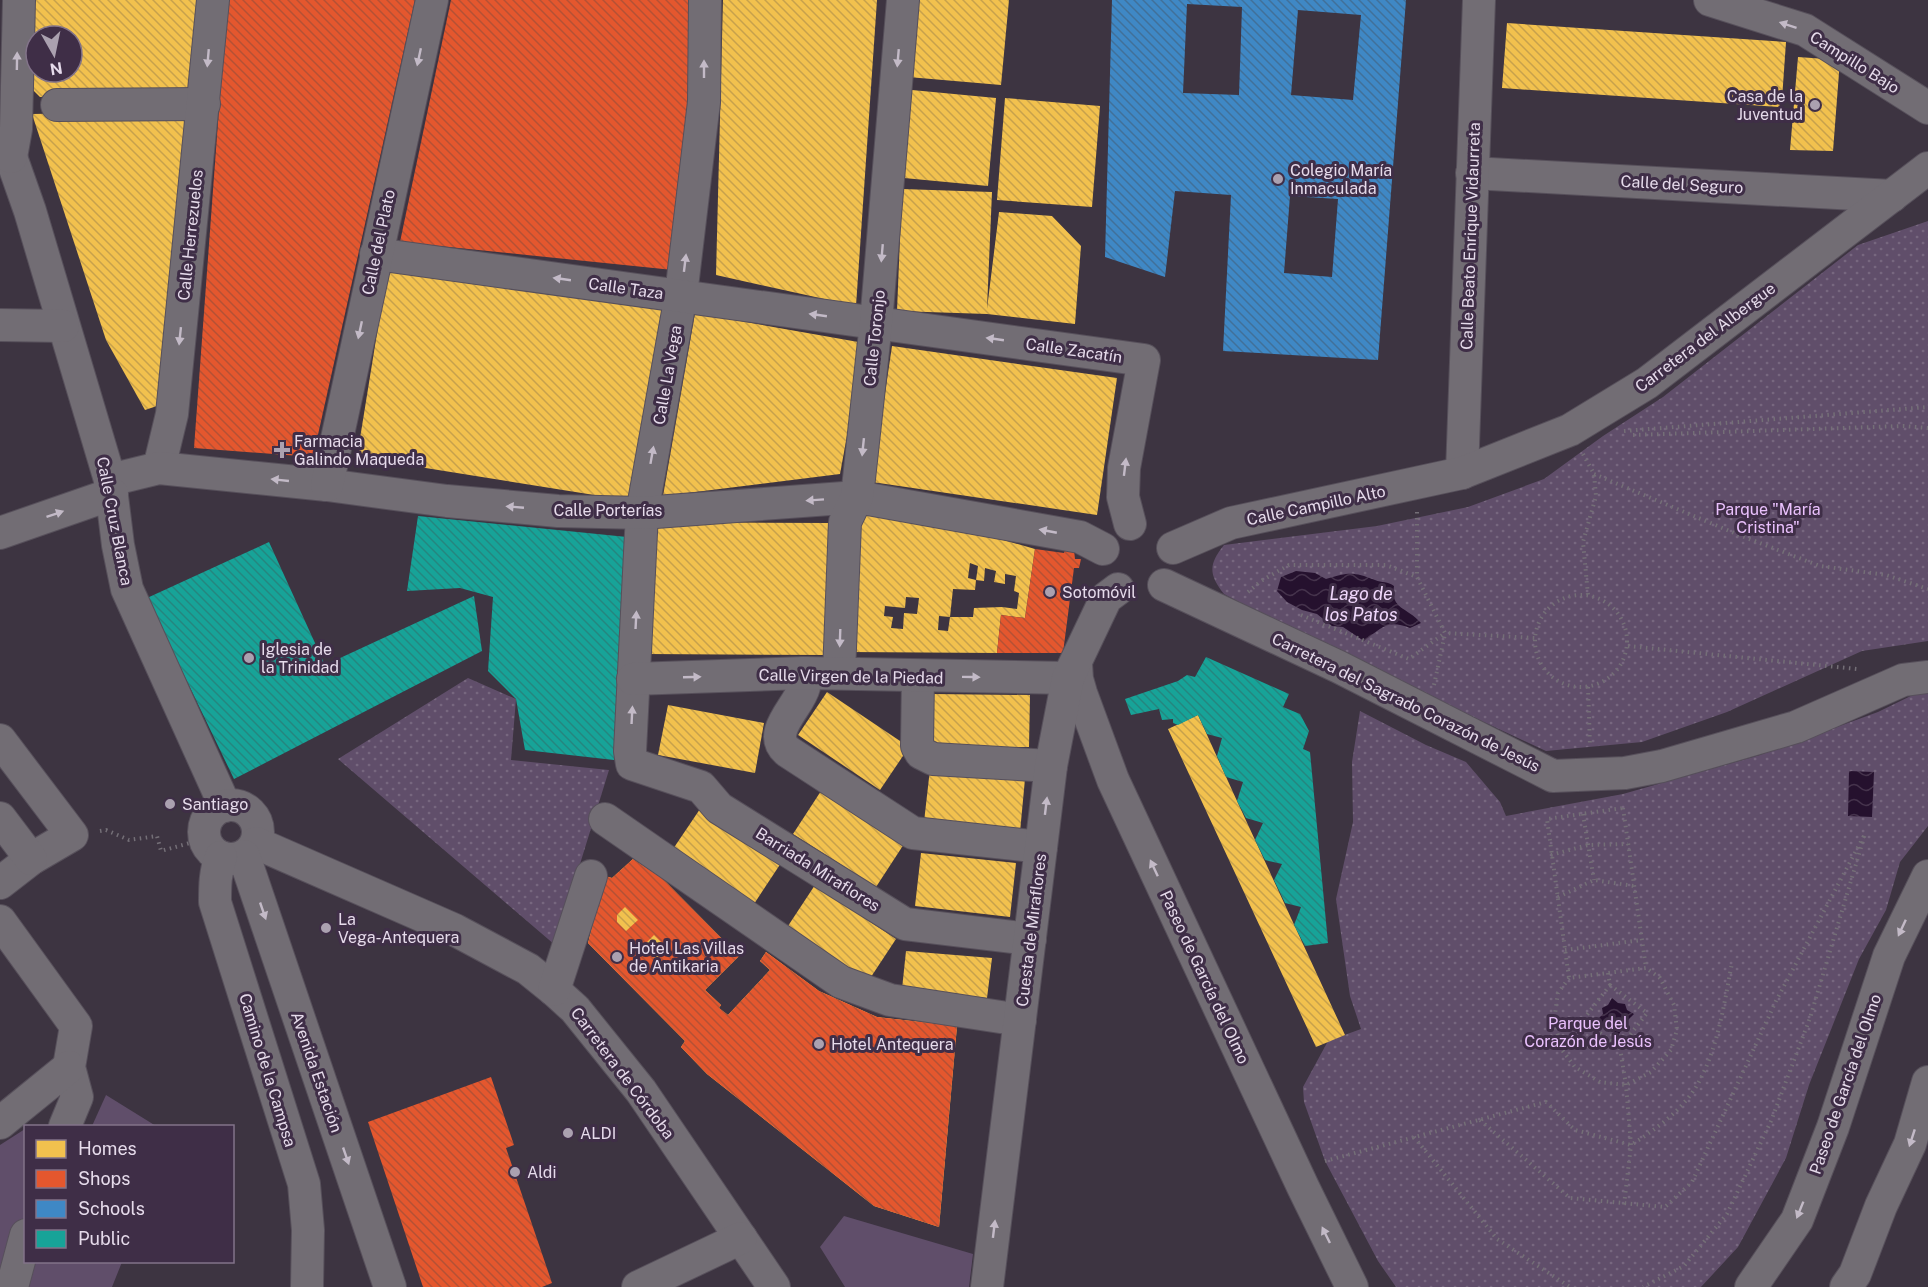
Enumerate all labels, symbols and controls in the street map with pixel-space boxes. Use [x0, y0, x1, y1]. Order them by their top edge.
one-way arrow [1778, 20, 1796, 29]
north arrow [24, 24, 84, 84]
street label: Campillo Bajo [1806, 27, 1903, 97]
one-way arrow [414, 48, 423, 67]
one-way arrow [203, 49, 213, 68]
one-way arrow [893, 49, 903, 68]
one-way arrow [13, 51, 22, 70]
text: N [49, 58, 64, 79]
one-way arrow [699, 60, 709, 79]
place label: Casa de la Juventud [1727, 87, 1803, 124]
marker: Casa de la Juventud [1808, 98, 1822, 112]
street label: Calle Beato Enrique Vidaurreta [1457, 122, 1484, 350]
place label: Colegio María Inmaculada [1290, 161, 1392, 198]
street label: Calle Herrezuelos [174, 169, 207, 302]
marker: Colegio María Inmaculada [1271, 172, 1285, 186]
street label: Calle del Seguro [1620, 172, 1744, 197]
street label: Calle del Plato [358, 188, 399, 297]
one-way arrow [877, 243, 886, 262]
one-way arrow [680, 254, 690, 273]
one-way arrow [552, 274, 571, 284]
street label: Calle Taza [587, 274, 665, 303]
street label: Carretera del Albergue [1631, 278, 1779, 396]
street label: Calle Toronjo [860, 289, 889, 387]
one-way arrow [808, 310, 827, 319]
one-way arrow [354, 320, 364, 339]
street label: Calle La Vega [649, 324, 686, 426]
one-way arrow [175, 326, 185, 345]
street label: Calle Zacatín [1024, 334, 1123, 367]
one-way arrow [986, 335, 1005, 344]
place label: Farmacia Galindo Maqueda [294, 432, 424, 469]
one-way arrow [858, 437, 867, 456]
marker: Farmacia Galindo Maqueda [275, 443, 289, 457]
one-way arrow [648, 446, 657, 465]
street label: Calle Cruz Blanca [93, 455, 136, 587]
one-way arrow [1120, 457, 1129, 476]
one-way arrow [270, 475, 289, 485]
street label: Calle Campillo Alto [1245, 481, 1387, 529]
one-way arrow [805, 495, 824, 505]
park label: Parque "María Cristina" [1715, 500, 1821, 537]
street label: Calle Porterías [554, 501, 662, 520]
one-way arrow [506, 502, 525, 512]
one-way arrow [46, 508, 64, 518]
one-way arrow [1039, 526, 1058, 535]
place label: Sotomóvil [1062, 583, 1136, 602]
water label: Lago de los Patos [1325, 583, 1398, 625]
marker: Sotomóvil [1043, 585, 1057, 599]
one-way arrow [632, 611, 641, 630]
one-way arrow [836, 629, 845, 648]
street label: Carretera del Sagrado Corazón de Jesús [1269, 629, 1543, 776]
place label: Iglesia de la Trinidad [261, 640, 339, 677]
marker: Iglesia de la Trinidad [242, 651, 256, 665]
street label: Calle Virgen de la Piedad [758, 665, 944, 688]
one-way arrow [682, 672, 701, 681]
one-way arrow [961, 672, 980, 682]
one-way arrow [627, 705, 636, 724]
place label: Santiago [182, 795, 248, 814]
marker: Santiago [163, 797, 177, 811]
one-way arrow [1041, 797, 1051, 816]
street label: Barriada Miraflores [752, 823, 883, 915]
street label: Cuesta de Miraflores [1013, 852, 1050, 1008]
one-way arrow [1149, 860, 1158, 877]
street label: Paseo de García del Olmo [1156, 887, 1253, 1067]
one-way arrow [259, 903, 268, 921]
place label: La Vega-Antequera [338, 910, 459, 947]
one-way arrow [1897, 919, 1907, 937]
marker: La Vega-Antequera [319, 921, 333, 935]
place label: Hotel Las Villas de Antikaria [629, 939, 744, 976]
marker: Hotel Las Villas de Antikaria [610, 950, 624, 964]
street label: Camino de la Campsa [235, 991, 300, 1149]
street label: Paseo de García del Olmo [1806, 992, 1885, 1177]
street label: Carretera de Córdoba [567, 1004, 678, 1143]
street label: Avenida Estación [287, 1009, 346, 1135]
park label: Parque del Corazón de Jesús [1524, 1014, 1652, 1051]
place label: Hotel Antequera [831, 1035, 954, 1054]
marker: Hotel Antequera [812, 1037, 826, 1051]
place label: ALDI [580, 1124, 616, 1143]
legend [24, 1125, 234, 1263]
marker: ALDI [561, 1126, 575, 1140]
one-way arrow [1906, 1129, 1916, 1147]
text: Homes [78, 1138, 137, 1159]
one-way arrow [341, 1147, 351, 1165]
place label: Aldi [527, 1163, 556, 1182]
marker: Aldi [508, 1165, 522, 1179]
text: Shops [78, 1168, 130, 1189]
text: Schools [78, 1198, 145, 1219]
one-way arrow [1795, 1201, 1805, 1219]
one-way arrow [990, 1219, 999, 1238]
one-way arrow [1322, 1226, 1331, 1243]
text: Public [78, 1228, 130, 1249]

